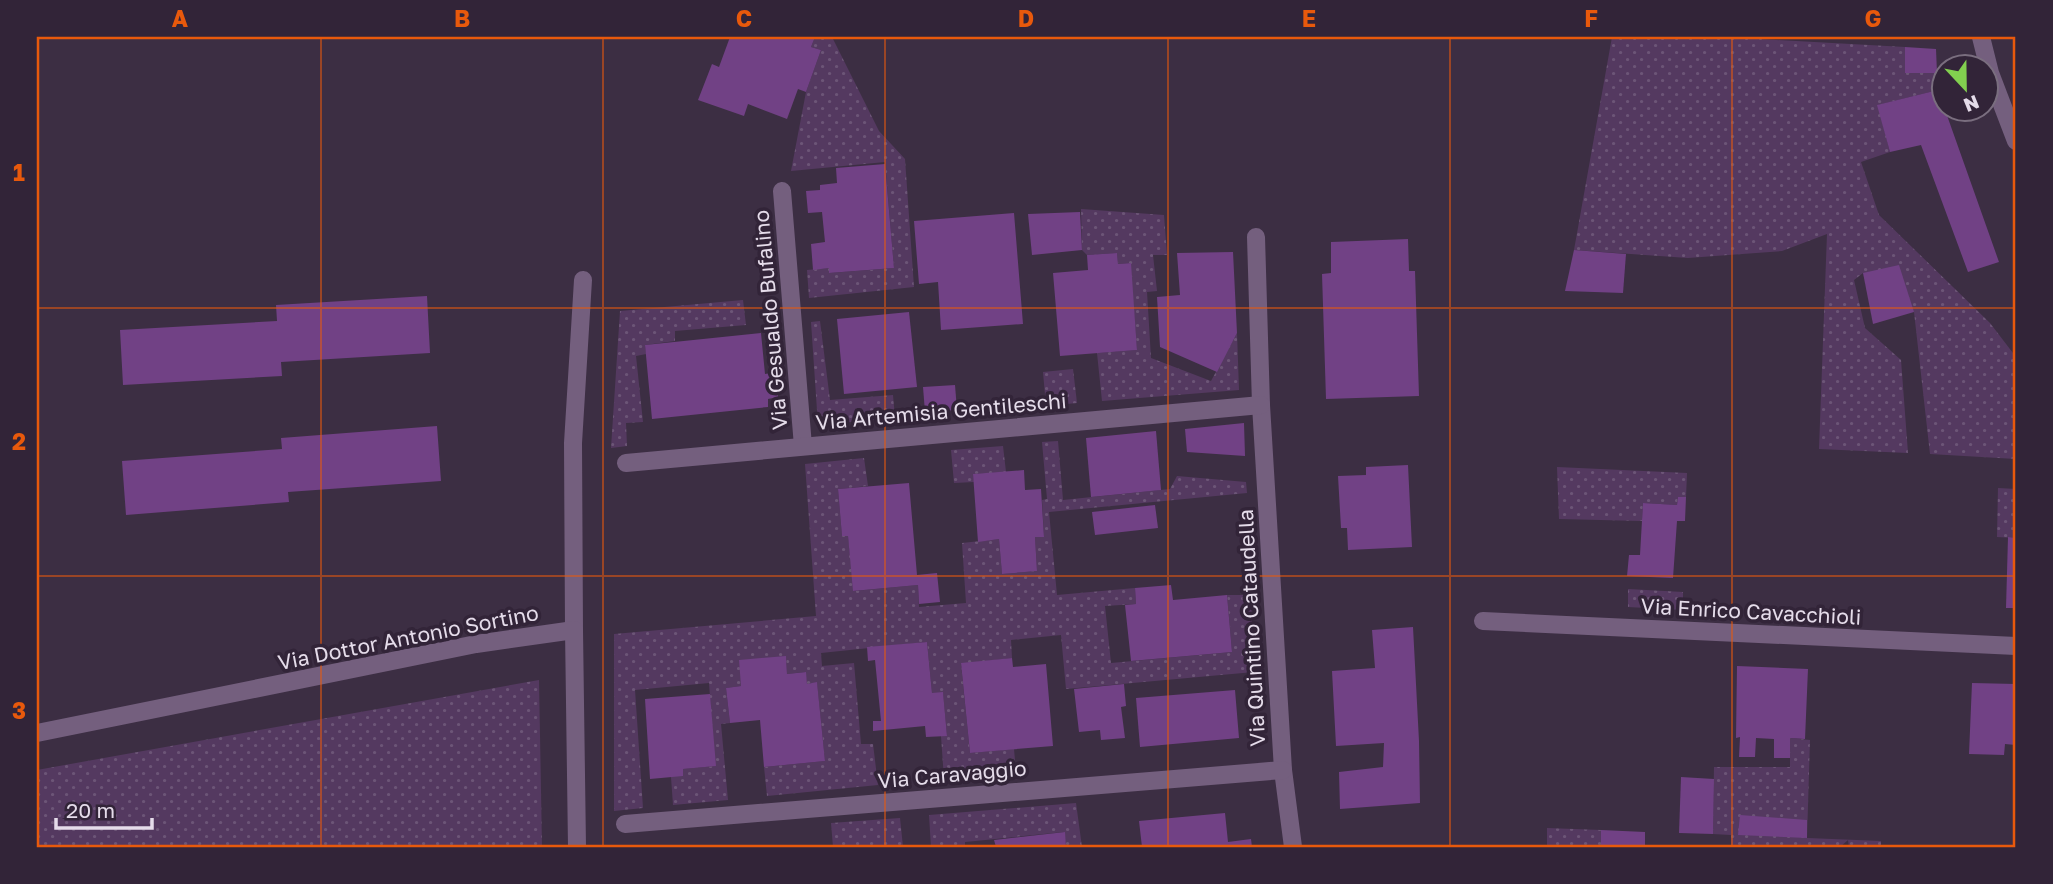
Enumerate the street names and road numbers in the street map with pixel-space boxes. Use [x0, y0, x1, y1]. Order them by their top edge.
street label: Via Gesualdo Bufalino [747, 209, 793, 431]
street label: Via Artemisia Gentileschi [815, 387, 1067, 435]
street label: Via Quintino Cataudella [1232, 509, 1270, 747]
street label: Via Enrico Cavacchioli [1640, 592, 1862, 630]
street label: Via Dottor Antonio Sortino [275, 599, 541, 675]
street label: Via Caravaggio [876, 755, 1028, 793]

